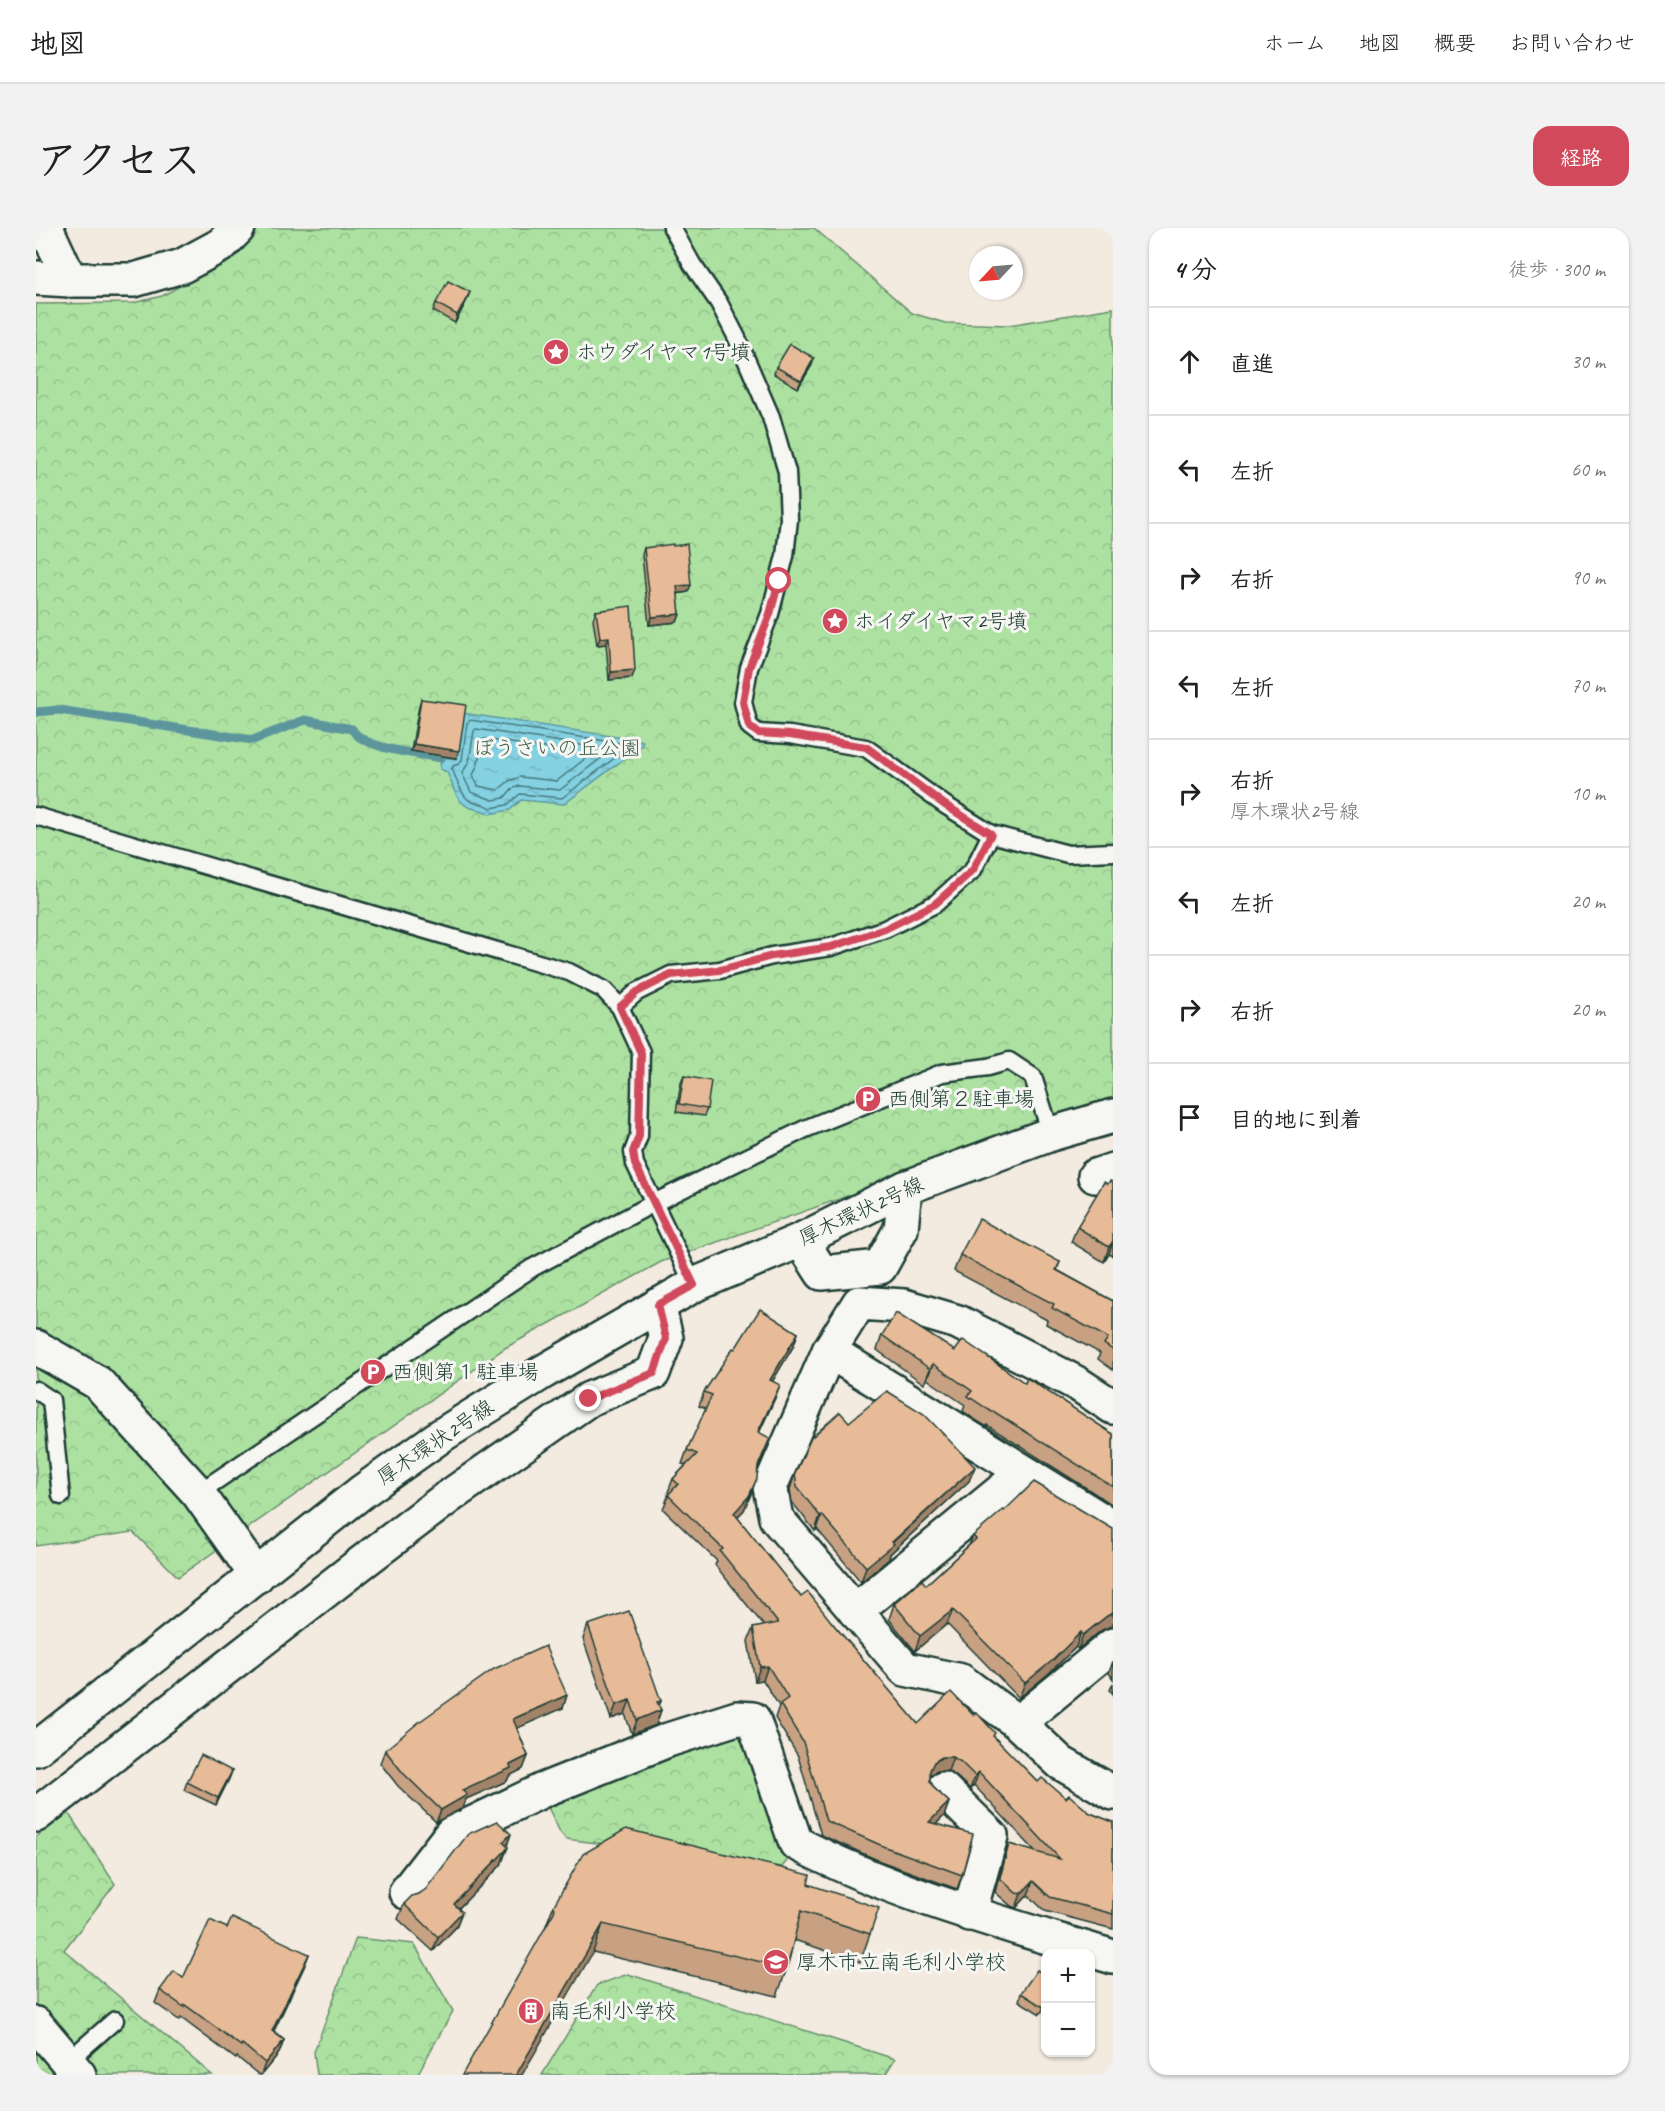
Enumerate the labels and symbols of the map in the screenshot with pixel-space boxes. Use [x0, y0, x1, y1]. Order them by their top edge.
north arrow [969, 246, 1023, 300]
place icon: ホウダイヤマ1号墳 [541, 337, 571, 367]
place label: ホウダイヤマ1号墳 [576, 339, 751, 365]
route start [765, 567, 791, 593]
place icon: ホイダイヤマ2号墳 [820, 606, 850, 636]
place label: ホイダイヤマ2号墳 [854, 608, 1028, 634]
park label: ぼうさいの丘公園 [473, 735, 641, 761]
parking icon: 西側第２駐車場 [853, 1084, 883, 1114]
place label: 西側第２駐車場 [888, 1086, 1035, 1112]
street label: 厚木環状2号線 [794, 1171, 928, 1251]
parking icon: 西側第１駐車場 [358, 1357, 388, 1387]
place label: 西側第１駐車場 [392, 1359, 539, 1385]
route end [575, 1385, 601, 1411]
street label: 厚木環状2号線 [372, 1393, 498, 1491]
school or university icon: 厚木市立南毛利小学校 [761, 1947, 791, 1977]
place label: 厚木市立南毛利小学校 [796, 1949, 1006, 1975]
building icon: 南毛利小学校 [516, 1996, 546, 2026]
place label: 南毛利小学校 [550, 1998, 676, 2024]

